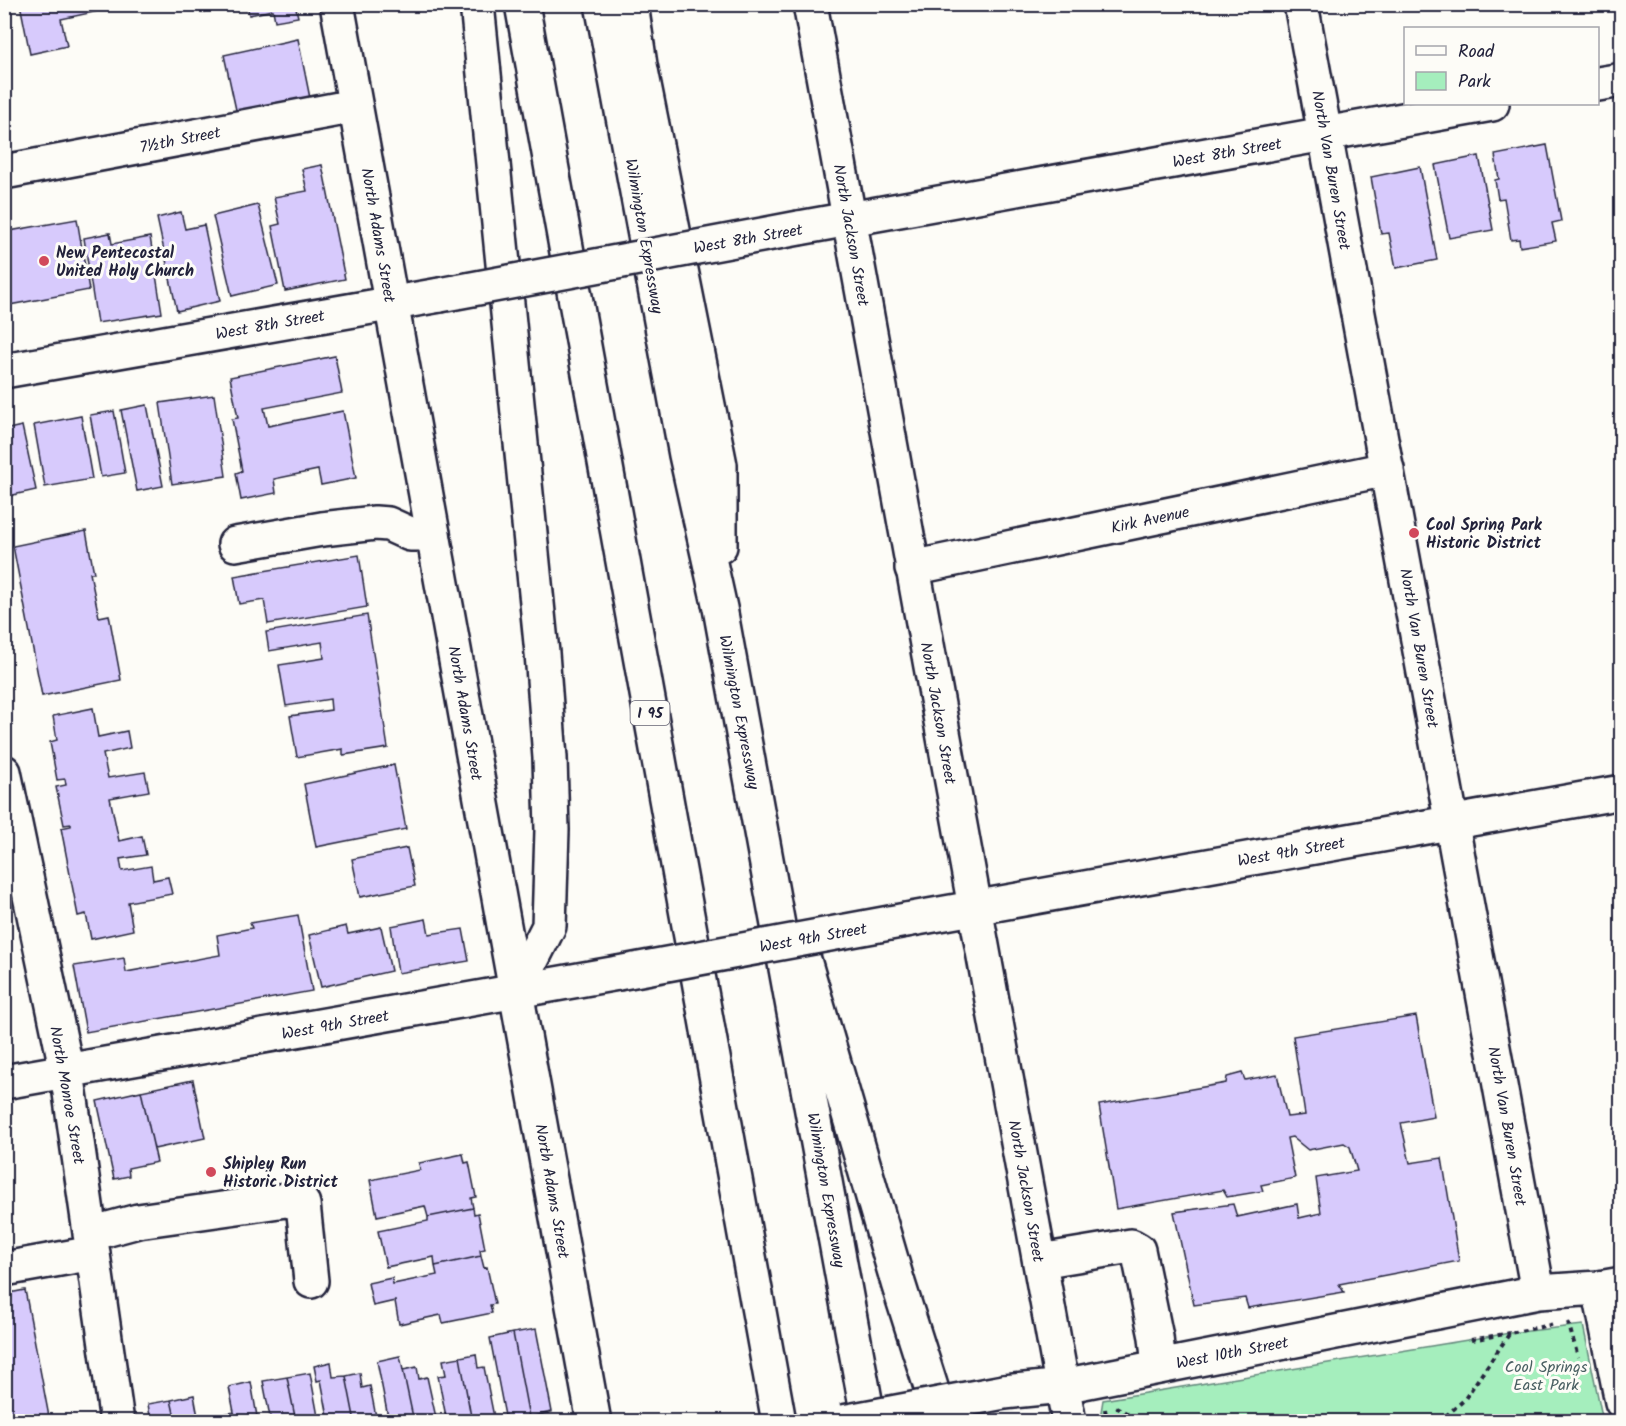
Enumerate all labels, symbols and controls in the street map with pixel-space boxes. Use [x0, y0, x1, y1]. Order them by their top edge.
legend [1404, 27, 1599, 105]
text: Road [1458, 38, 1495, 67]
text: Park [1458, 68, 1491, 97]
street label: North Van Buren Street [1304, 89, 1357, 253]
street label: 7½th Street [138, 120, 224, 161]
street label: West 8th Street [1171, 131, 1285, 175]
street label: Wilmington Expressway [618, 157, 670, 316]
street label: North Jackson Street [826, 162, 875, 309]
street label: North Adams Street [353, 166, 402, 305]
street label: West 8th Street [692, 217, 806, 261]
place label: New Pentecostal United Holy Church [56, 241, 194, 284]
marker: New Pentecostal United Holy Church [37, 254, 51, 268]
street label: West 8th Street [214, 303, 328, 347]
street label: Kirk Avenue [1109, 500, 1192, 541]
place label: Cool Spring Park Historic District [1426, 513, 1543, 556]
marker: Cool Spring Park Historic District [1407, 526, 1421, 540]
street label: North Van Buren Street [1392, 567, 1445, 731]
street label: Wilmington Expressway [711, 633, 766, 792]
street label: North Jackson Street [913, 640, 962, 787]
street label: North Adams Street [440, 644, 489, 783]
road number: I 95 [630, 701, 670, 725]
street label: West 9th Street [1236, 831, 1348, 874]
street label: West 9th Street [758, 917, 870, 960]
street label: West 9th Street [280, 1004, 392, 1047]
street label: North Monroe Street [42, 1024, 91, 1167]
street label: North Van Buren Street [1480, 1045, 1533, 1209]
street label: Wilmington Expressway [800, 1111, 852, 1270]
street label: North Jackson Street [1001, 1118, 1050, 1265]
street label: North Adams Street [527, 1122, 576, 1261]
place label: Shipley Run Historic District [223, 1152, 339, 1195]
marker: Shipley Run Historic District [204, 1165, 218, 1179]
street label: West 10th Street [1174, 1330, 1291, 1377]
park label: Cool Springs East Park [1505, 1355, 1587, 1398]

